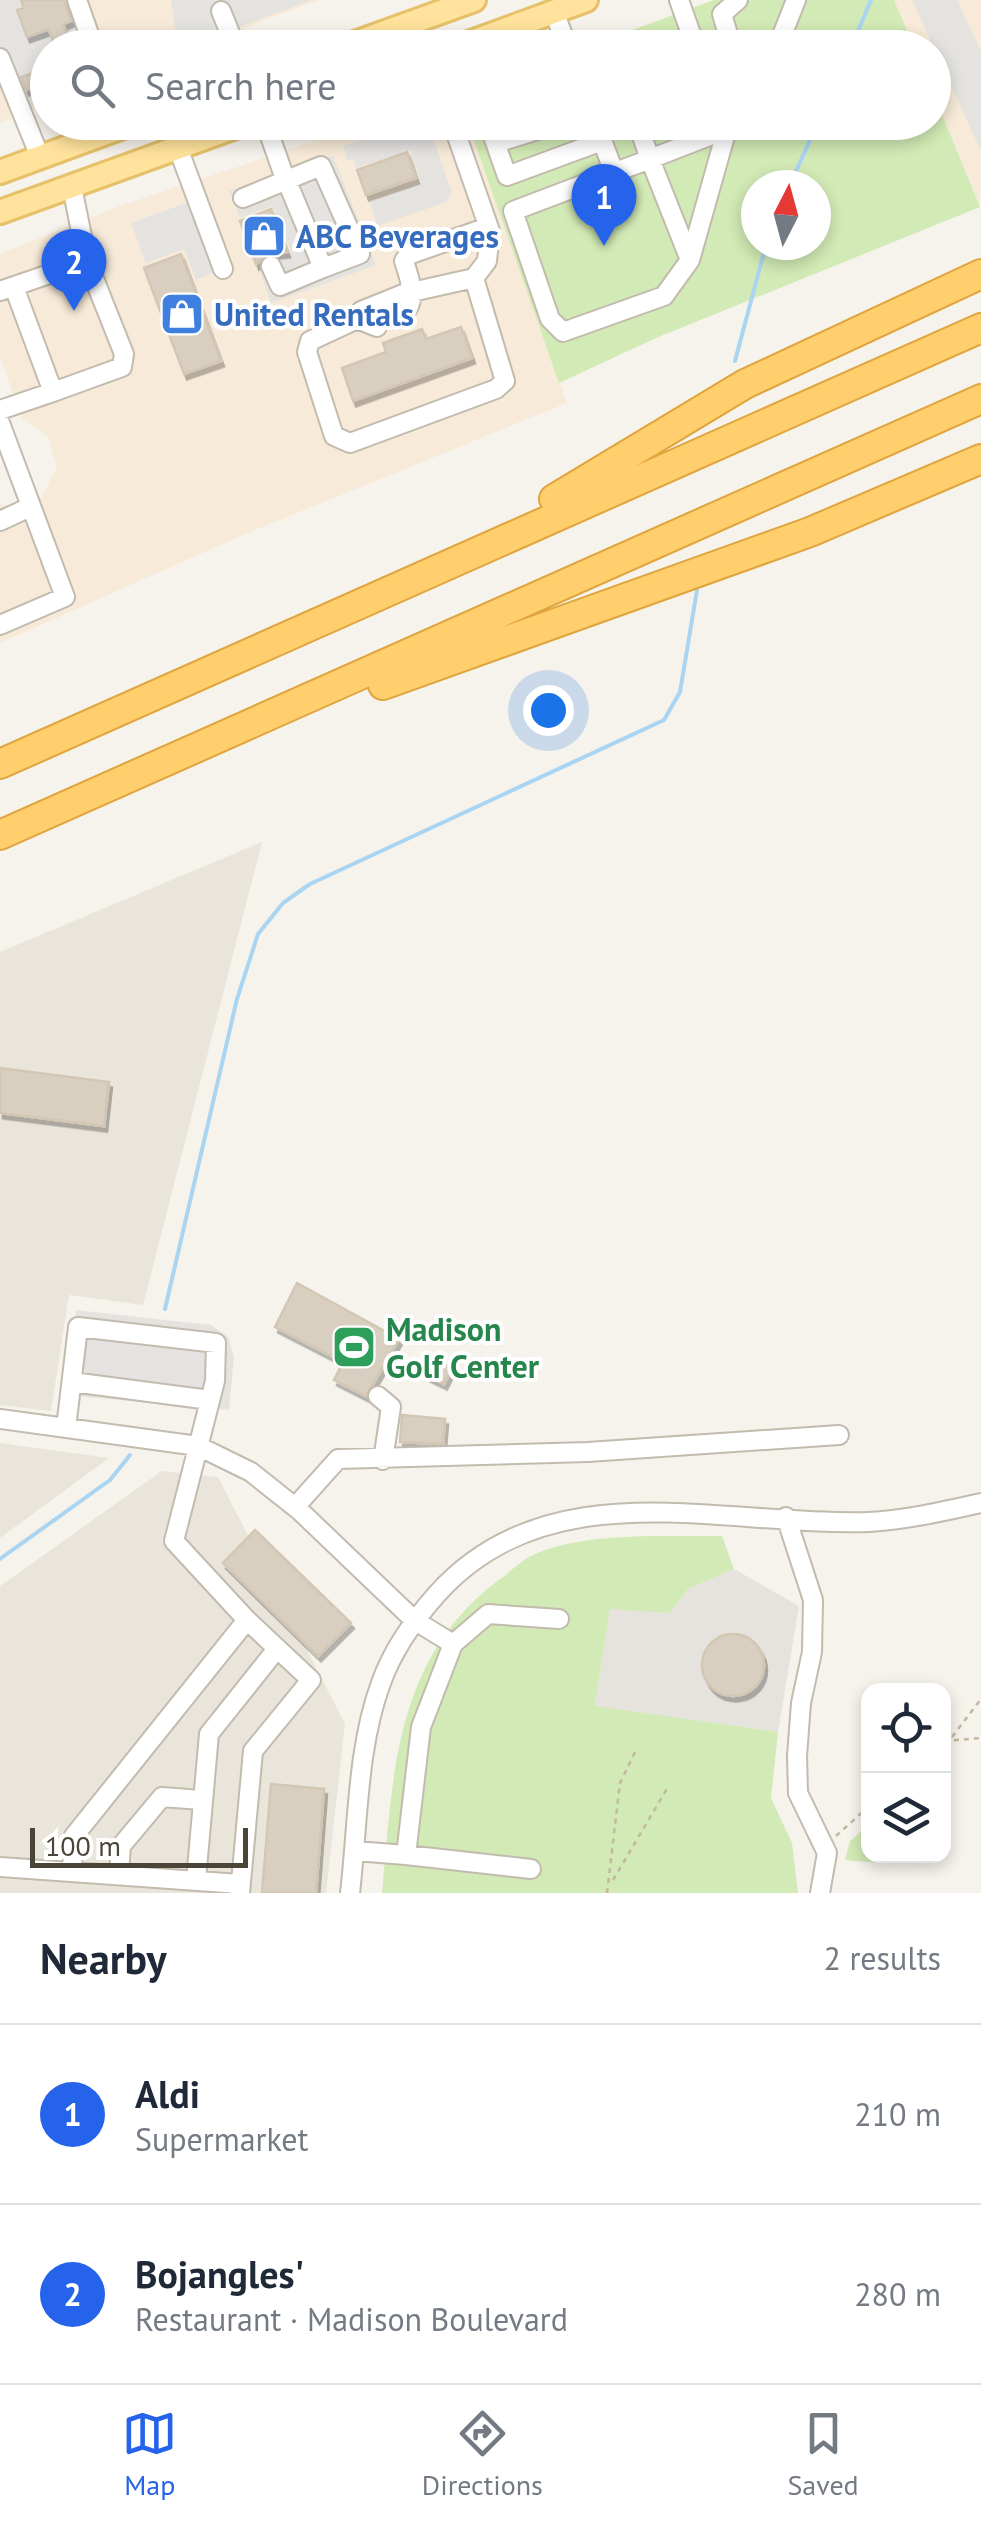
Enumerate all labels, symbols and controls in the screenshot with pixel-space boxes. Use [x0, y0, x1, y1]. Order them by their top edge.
search box [30, 30, 951, 140]
icon: search [65, 58, 120, 113]
text: Search here [145, 61, 337, 110]
pin: 1 [572, 164, 636, 246]
north arrow [741, 170, 831, 260]
shop icon: ABC Beverages [241, 213, 287, 259]
place label: ABC Beverages [296, 215, 499, 257]
pin: 2 [42, 228, 106, 311]
shop icon: United Rentals [159, 291, 205, 337]
place label: United Rentals [214, 293, 414, 335]
your location [523, 685, 574, 736]
place label: Madison Golf Center [386, 1308, 540, 1387]
sports icon: Madison Golf Center [331, 1324, 377, 1370]
map controls [861, 1683, 951, 1863]
button: locate [861, 1683, 951, 1773]
button: layers [861, 1773, 951, 1863]
scale bar [30, 1823, 248, 1868]
text: 100 m [45, 1827, 121, 1864]
text: Nearby [40, 1931, 167, 1986]
text: 2 results [823, 1937, 941, 1979]
text: Aldi [135, 2069, 200, 2118]
text: 1 [63, 2093, 82, 2135]
text: 210 m [854, 2093, 941, 2135]
text: Supermarket [135, 2118, 308, 2160]
text: Bojangles' [135, 2249, 304, 2298]
text: 2 [63, 2273, 82, 2315]
text: 280 m [854, 2273, 941, 2315]
text: Restaurant · Madison Boulevard [135, 2298, 568, 2340]
tab: Map [122, 2406, 177, 2503]
tab: Directions [422, 2406, 543, 2503]
tab: Saved [787, 2406, 859, 2503]

